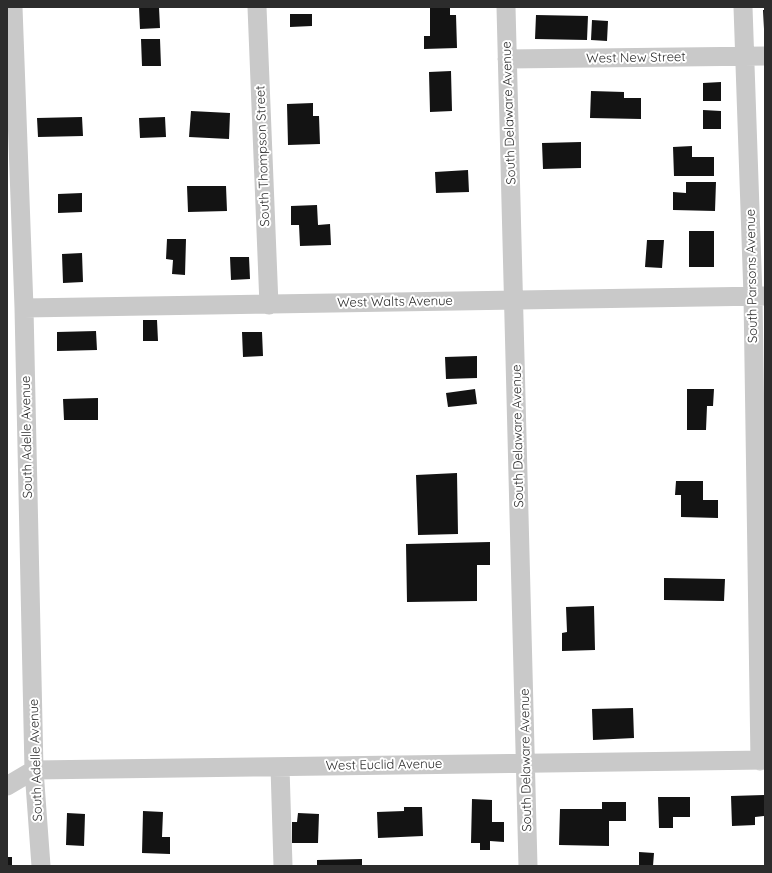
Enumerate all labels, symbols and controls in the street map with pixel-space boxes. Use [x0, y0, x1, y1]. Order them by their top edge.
street label: South Delaware Avenue [499, 41, 519, 185]
street label: West New Street [586, 49, 686, 67]
street label: South Thompson Street [253, 85, 273, 227]
street label: South Parsons Avenue [743, 209, 761, 343]
street label: West Walts Avenue [337, 293, 453, 311]
street label: South Delaware Avenue [509, 364, 527, 508]
street label: South Adelle Avenue [18, 376, 36, 498]
street label: South Delaware Avenue [517, 688, 535, 832]
street label: South Adelle Avenue [26, 698, 46, 822]
street label: West Euclid Avenue [325, 756, 443, 774]

